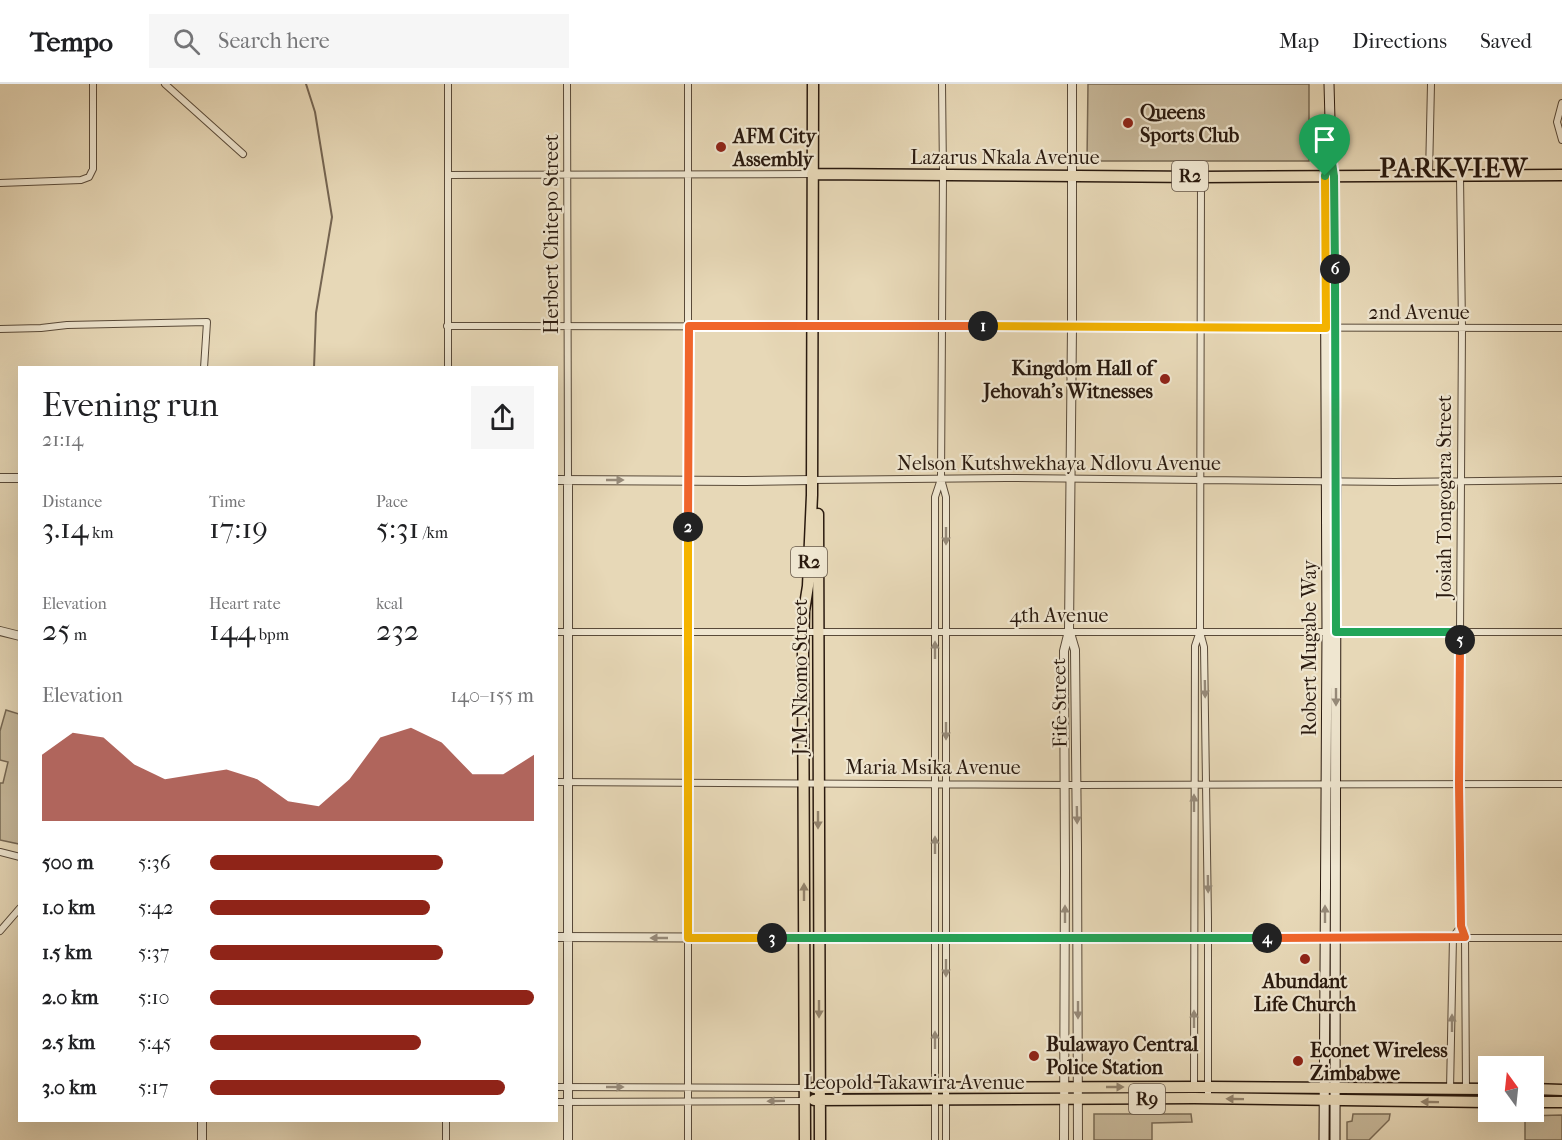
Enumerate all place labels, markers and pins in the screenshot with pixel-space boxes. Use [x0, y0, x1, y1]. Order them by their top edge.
place label: Queens Sports Club [1140, 101, 1240, 147]
pin [1299, 114, 1350, 176]
marker: Queens Sports Club [1121, 116, 1135, 130]
place label: AFM City Assembly [731, 125, 818, 171]
marker: AFM City Assembly [714, 140, 728, 154]
pin: 6 [1320, 254, 1350, 284]
pin: 1 [968, 311, 998, 341]
place label: Kingdom Hall of Jehovah's Witnesses [981, 357, 1157, 403]
marker: Kingdom Hall of Jehovah's Witnesses [1158, 372, 1172, 386]
pin: 2 [673, 512, 703, 542]
pin: 5 [1445, 625, 1475, 655]
pin: 3 [757, 923, 787, 953]
pin: 4 [1252, 923, 1282, 953]
marker: Abundant Life Church [1298, 952, 1312, 966]
place label: Abundant Life Church [1254, 970, 1357, 1016]
place label: Bulawayo Central Police Station [1046, 1033, 1199, 1079]
place label: Econet Wireless Zimbabwe [1310, 1039, 1448, 1085]
marker: Bulawayo Central Police Station [1027, 1049, 1041, 1063]
marker: Econet Wireless Zimbabwe [1291, 1054, 1305, 1068]

